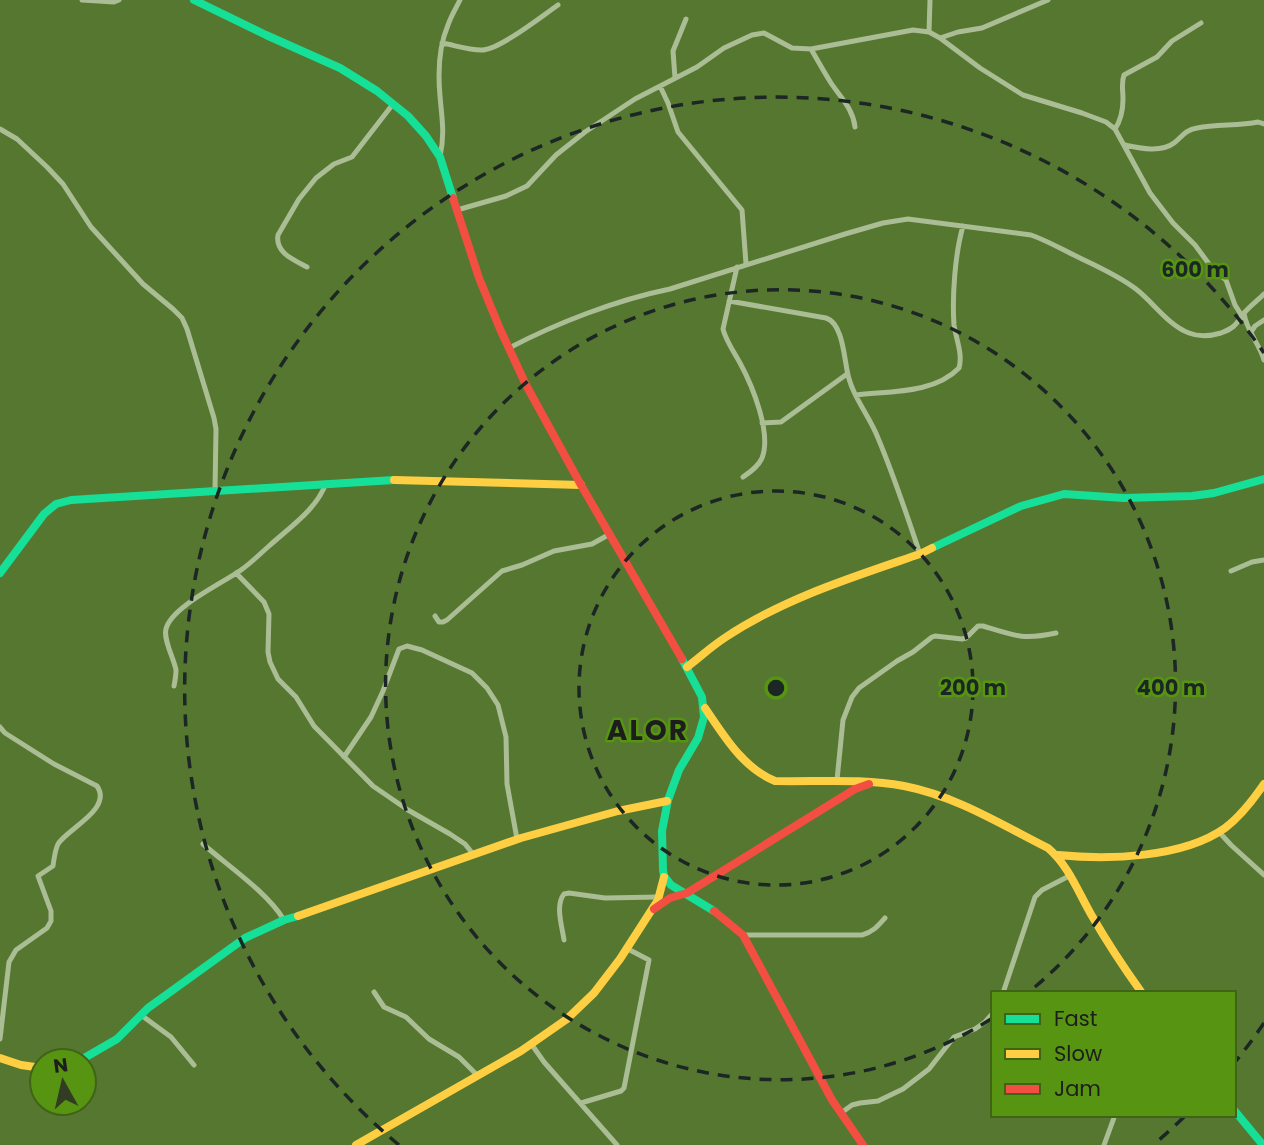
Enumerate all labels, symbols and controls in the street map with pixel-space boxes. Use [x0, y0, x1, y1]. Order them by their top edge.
text: 600 m [1161, 255, 1229, 284]
text: 200 m [940, 673, 1006, 702]
text: 400 m [1137, 673, 1205, 702]
centre of rings [764, 676, 788, 700]
district label: ALOR [607, 711, 689, 750]
legend [991, 991, 1236, 1117]
text: Fast [1054, 1004, 1097, 1033]
text: Slow [1054, 1039, 1102, 1068]
north arrow [28, 1047, 98, 1117]
text: N [52, 1051, 70, 1080]
text: Jam [1054, 1074, 1101, 1103]

